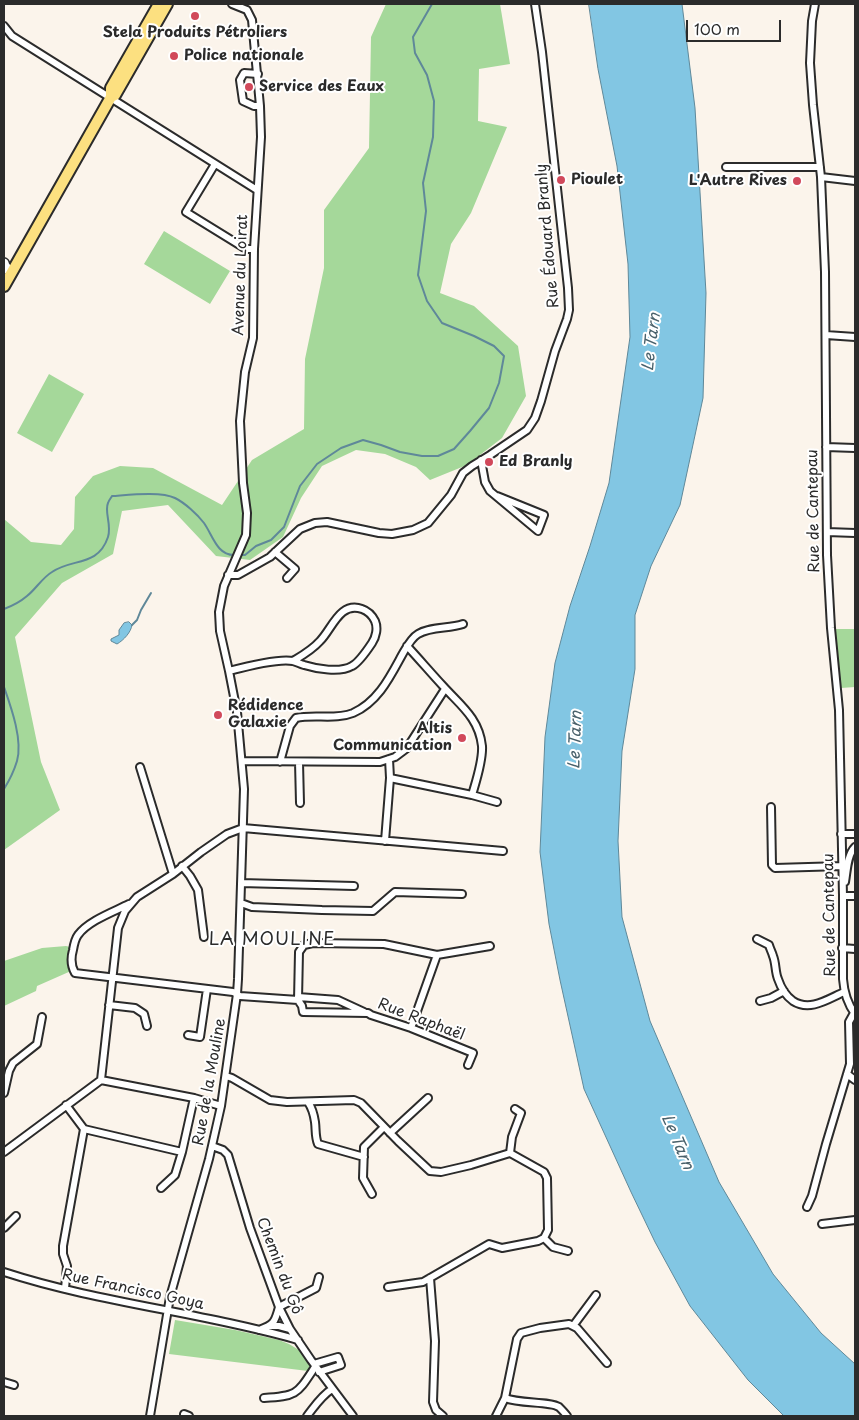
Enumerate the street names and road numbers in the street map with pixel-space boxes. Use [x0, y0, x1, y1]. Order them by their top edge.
street label: Rue Édouard Branly [533, 163, 563, 309]
street label: Avenue du Loirat [230, 214, 252, 336]
street label: Rue de Cantepau [804, 449, 824, 573]
street label: Rue de Cantepau [820, 853, 840, 977]
street label: Rue Raphaël [375, 995, 467, 1045]
street label: Rue de la Mouline [190, 1017, 230, 1147]
street label: Chemin du Gô [252, 1215, 306, 1317]
street label: Rue Francisco Goya [60, 1266, 206, 1314]

